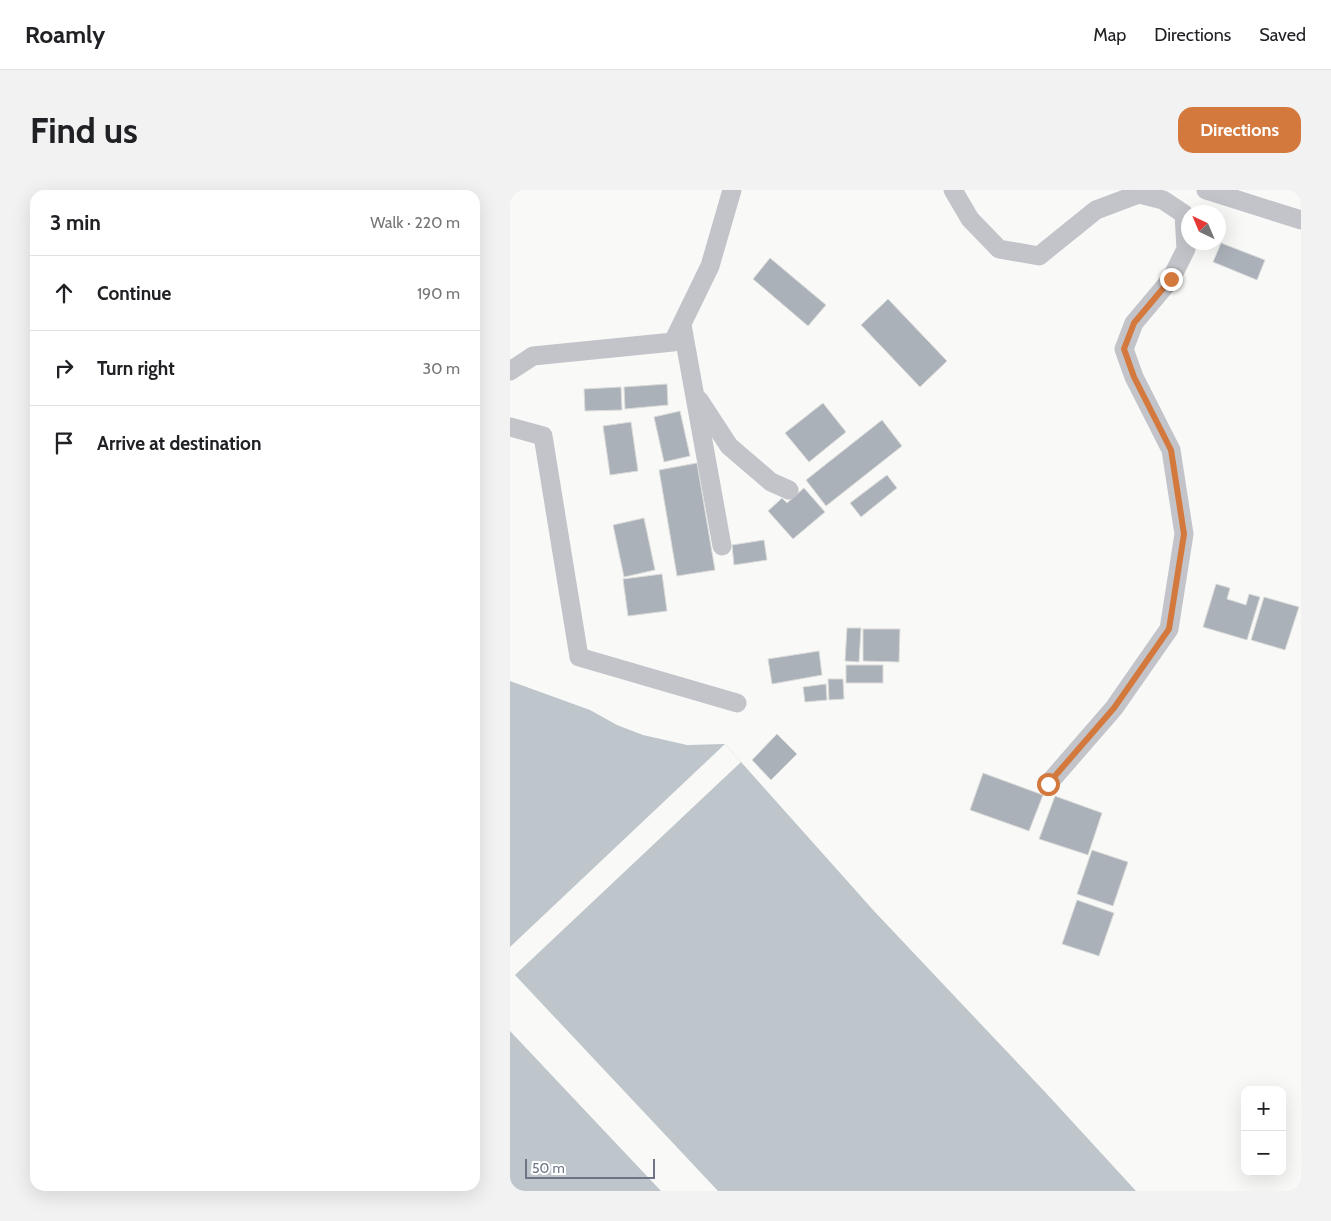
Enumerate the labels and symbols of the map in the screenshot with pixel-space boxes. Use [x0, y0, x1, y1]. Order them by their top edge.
north arrow [1181, 205, 1226, 250]
route end [1160, 268, 1183, 291]
route start [1037, 773, 1060, 796]
scale bar [525, 1156, 655, 1179]

